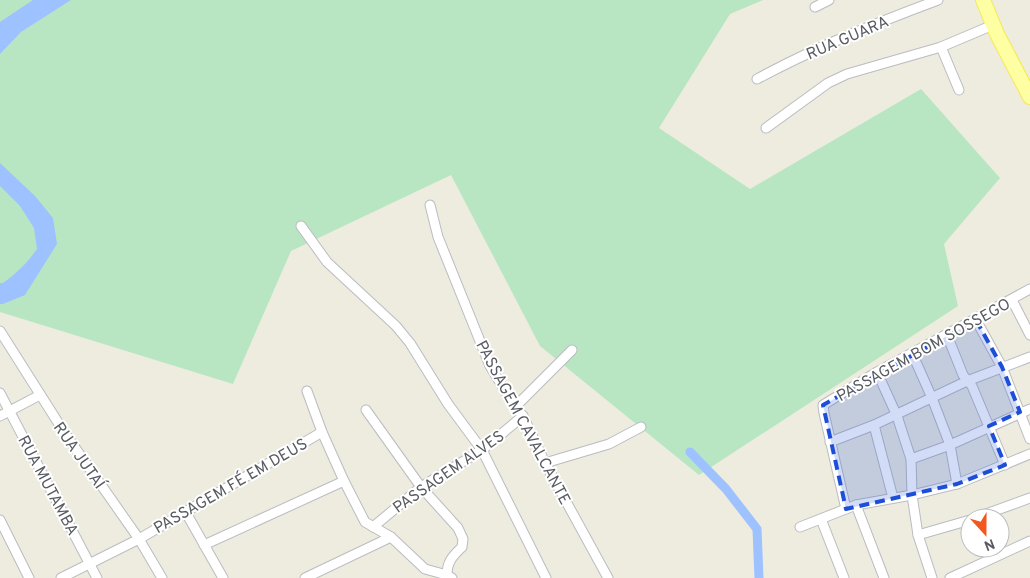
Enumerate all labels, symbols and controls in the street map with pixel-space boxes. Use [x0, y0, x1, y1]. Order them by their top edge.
street label: RUA GUARA [803, 12, 892, 65]
street label: PASSAGEM BOM SOSSEGO [833, 295, 1014, 407]
street label: PASSAGEM CAVALCANTE [470, 337, 574, 509]
street label: RUA JUTAÍ [48, 418, 111, 495]
street label: PASSAGEM ALVES [390, 427, 509, 519]
street label: RUA MUTAMBA [12, 432, 82, 540]
street label: PASSAGEM FÉ EM DEUS [149, 433, 312, 539]
north arrow [960, 508, 1010, 558]
text: N [981, 534, 997, 553]

